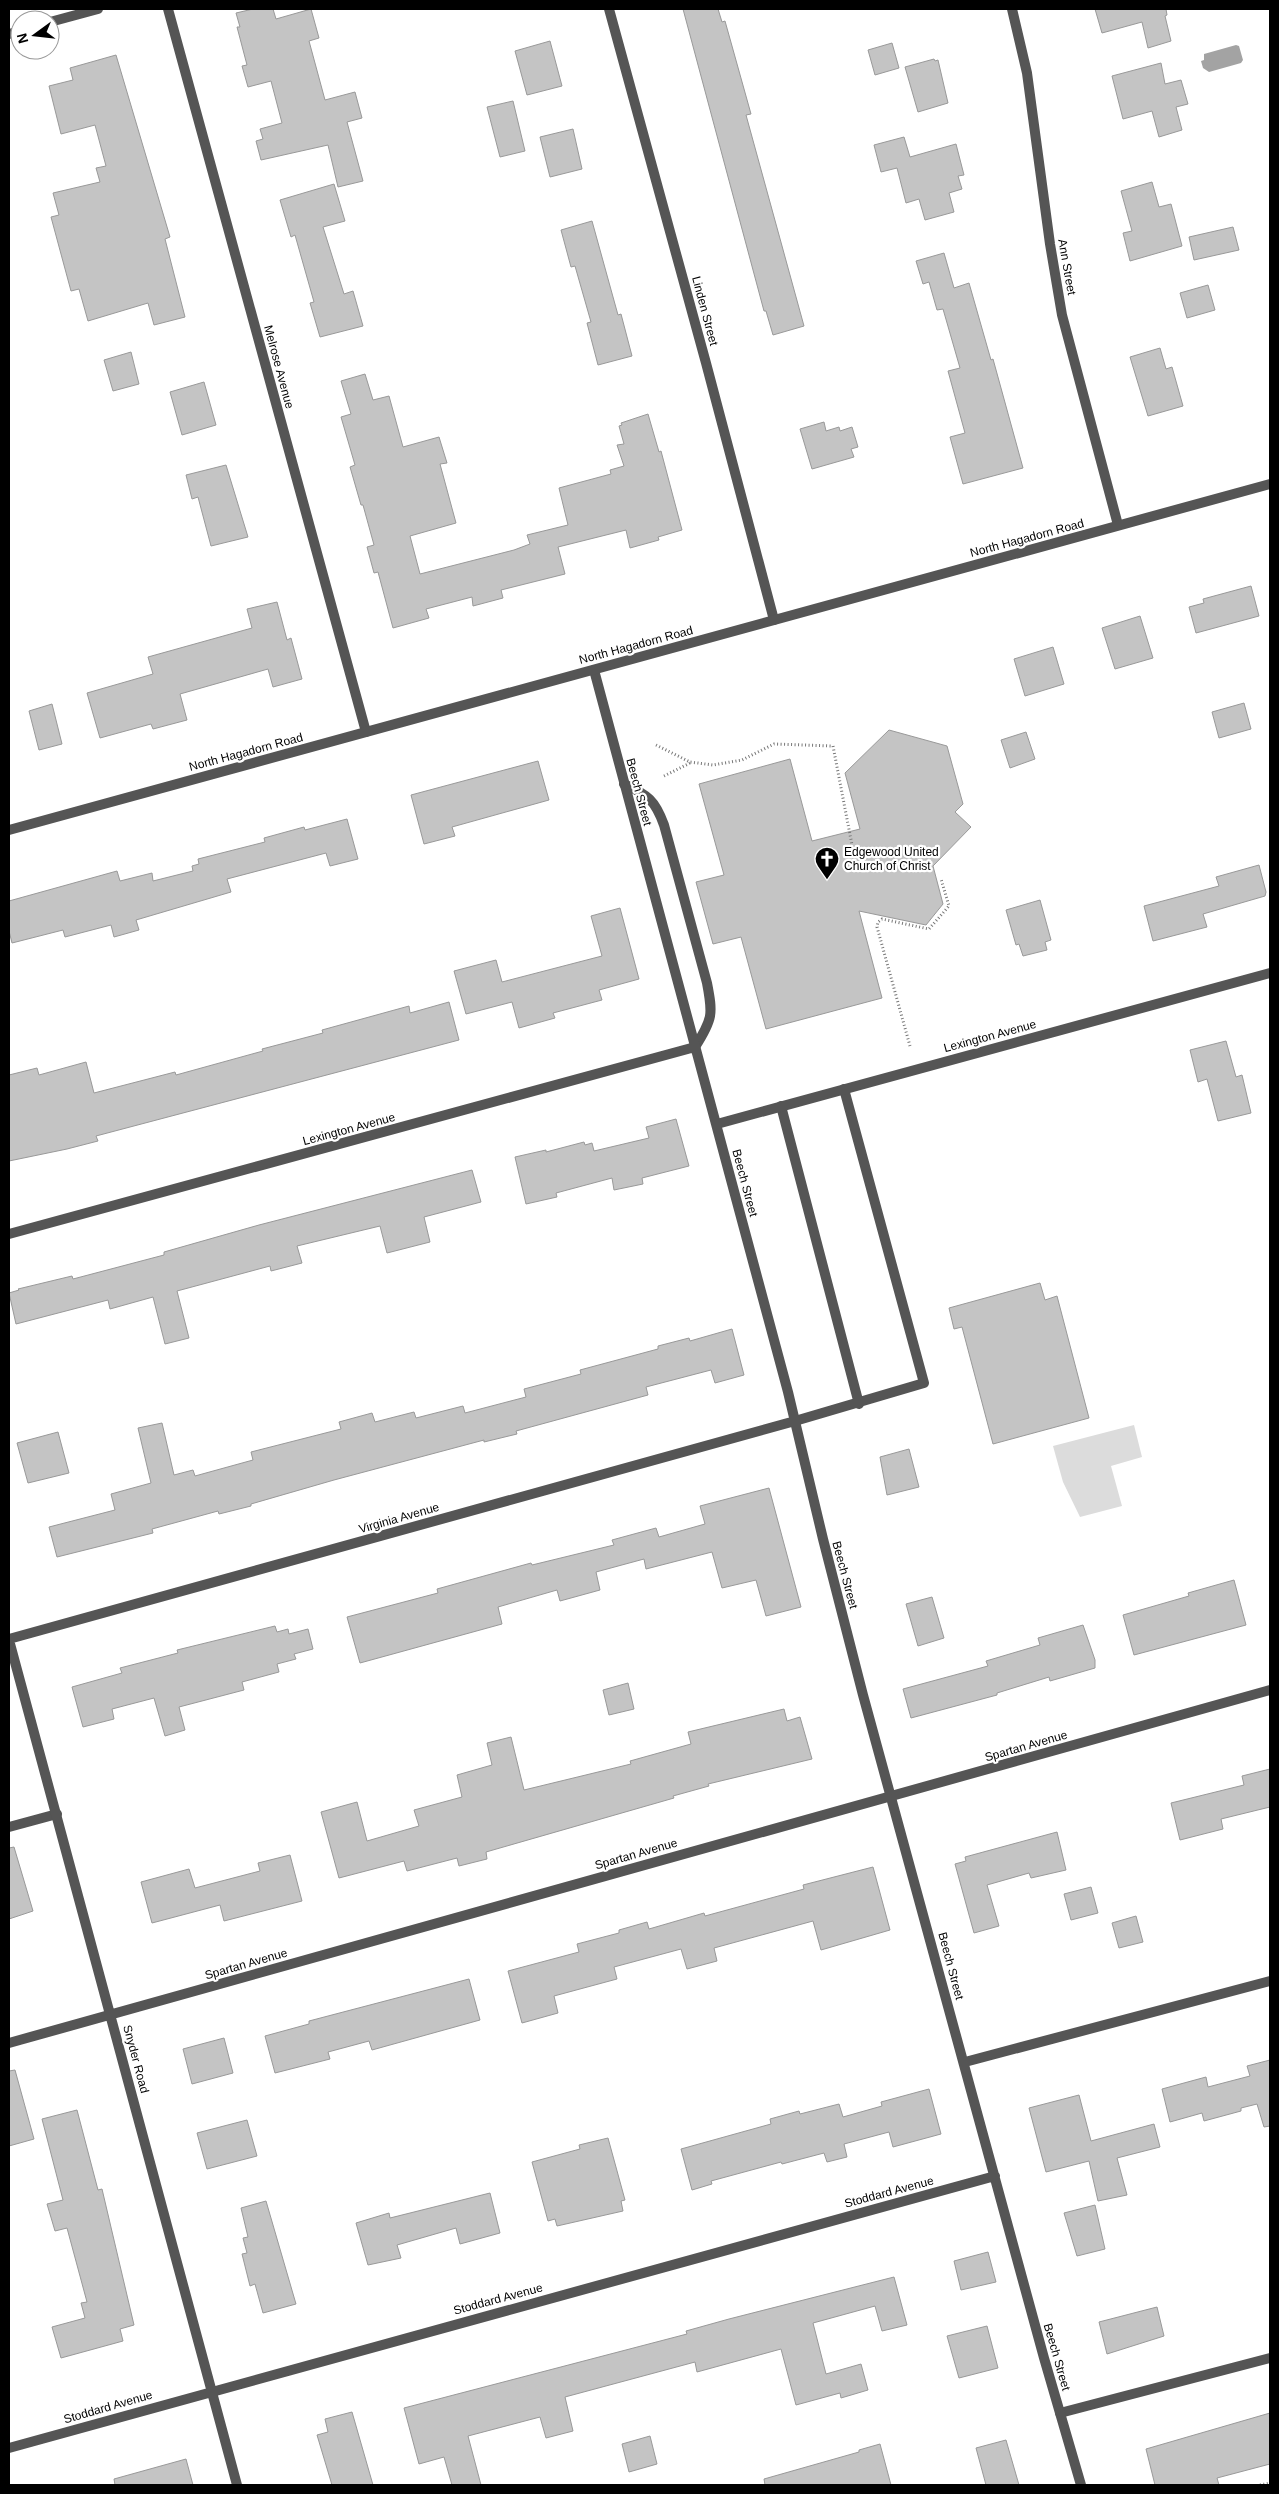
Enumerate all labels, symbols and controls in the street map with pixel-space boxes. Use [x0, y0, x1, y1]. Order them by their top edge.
north arrow [10, 10, 60, 60]
text: N [13, 31, 31, 45]
street label: Ann Street [1055, 238, 1079, 297]
street label: Linden Street [689, 275, 721, 348]
street label: Melrose Avenue [261, 324, 297, 411]
street label: North Hagadorn Road [968, 516, 1086, 560]
street label: North Hagadorn Road [577, 623, 695, 667]
street label: North Hagadorn Road [187, 730, 305, 774]
street label: Beech Street [623, 757, 655, 828]
place label: Edgewood United Church of Christ [844, 845, 939, 873]
church icon: Edgewood United Church of Christ [814, 846, 840, 880]
street label: Lexington Avenue [942, 1017, 1038, 1055]
street label: Lexington Avenue [301, 1110, 397, 1148]
street label: Beech Street [729, 1148, 761, 1219]
street label: Virginia Avenue [357, 1500, 441, 1536]
street label: Beech Street [829, 1540, 861, 1611]
street label: Spartan Avenue [983, 1727, 1069, 1764]
street label: Spartan Avenue [593, 1835, 679, 1872]
street label: Beech Street [935, 1931, 967, 2002]
street label: Spartan Avenue [203, 1945, 289, 1982]
street label: Snyder Road [120, 2023, 152, 2095]
street label: Stoddard Avenue [843, 2173, 935, 2211]
street label: Stoddard Avenue [452, 2280, 544, 2318]
street label: Beech Street [1041, 2322, 1073, 2393]
street label: Stoddard Avenue [62, 2388, 154, 2426]

